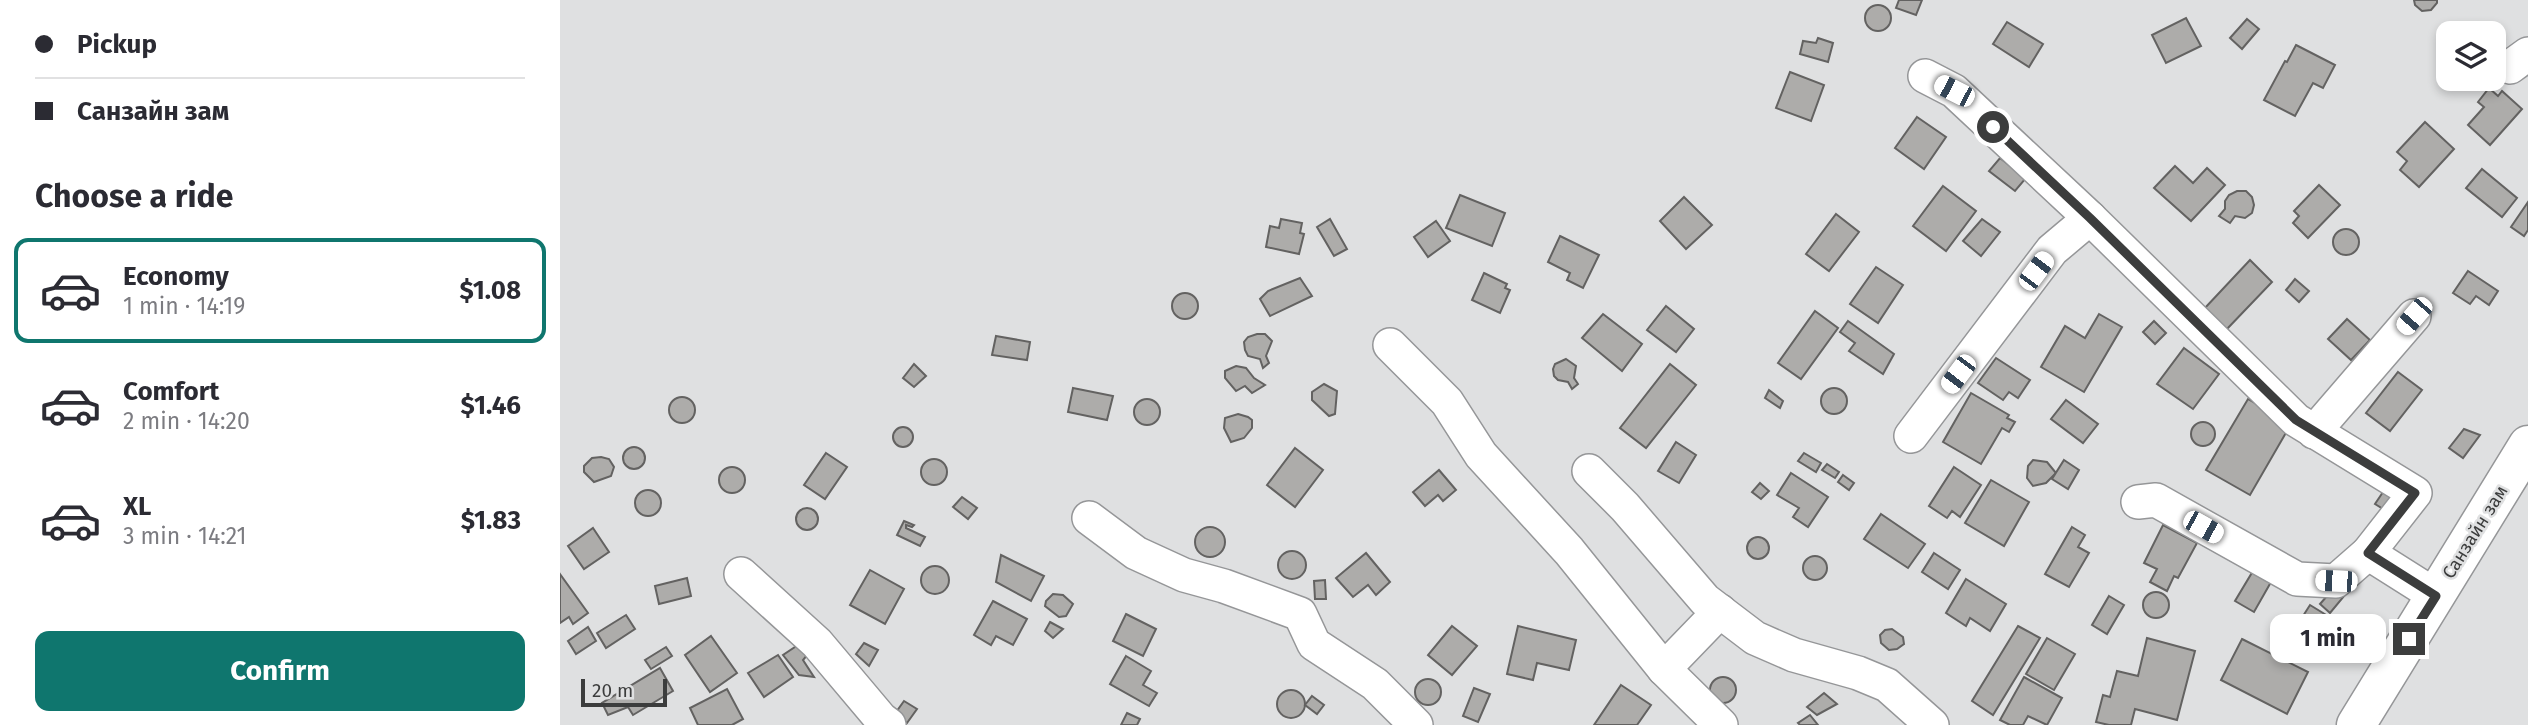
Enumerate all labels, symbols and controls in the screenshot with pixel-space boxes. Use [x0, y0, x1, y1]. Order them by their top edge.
map controls [2436, 21, 2506, 91]
button: layers [2436, 21, 2506, 91]
text: Pickup [77, 29, 157, 60]
car [1931, 72, 1978, 110]
text: Санзайн зам [77, 96, 229, 127]
route start [1977, 111, 2009, 143]
text: Choose a ride [35, 177, 233, 215]
car [2015, 248, 2058, 294]
icon: car [39, 259, 102, 322]
text: Economy [123, 261, 229, 292]
text: $1.08 [459, 275, 521, 306]
text: 1 min · 14:19 [123, 292, 245, 320]
car [2393, 293, 2436, 339]
car [1937, 351, 1980, 397]
icon: car [39, 374, 102, 437]
text: Comfort [123, 376, 219, 407]
text: $1.46 [461, 390, 521, 421]
text: 2 min · 14:20 [123, 407, 250, 435]
street label: Санзайн зам [2438, 481, 2512, 583]
icon: car [39, 489, 102, 552]
text: XL [123, 491, 151, 522]
text: $1.83 [461, 505, 521, 536]
car [2180, 508, 2227, 546]
text: 3 min · 14:21 [123, 522, 246, 550]
car [2315, 570, 2358, 592]
callout: 1 min [2269, 614, 2385, 664]
route end [2393, 623, 2425, 655]
text: 1 min [2300, 624, 2356, 652]
button: Confirm [35, 631, 525, 711]
scale bar [581, 676, 667, 708]
text: 20 m [592, 679, 633, 702]

